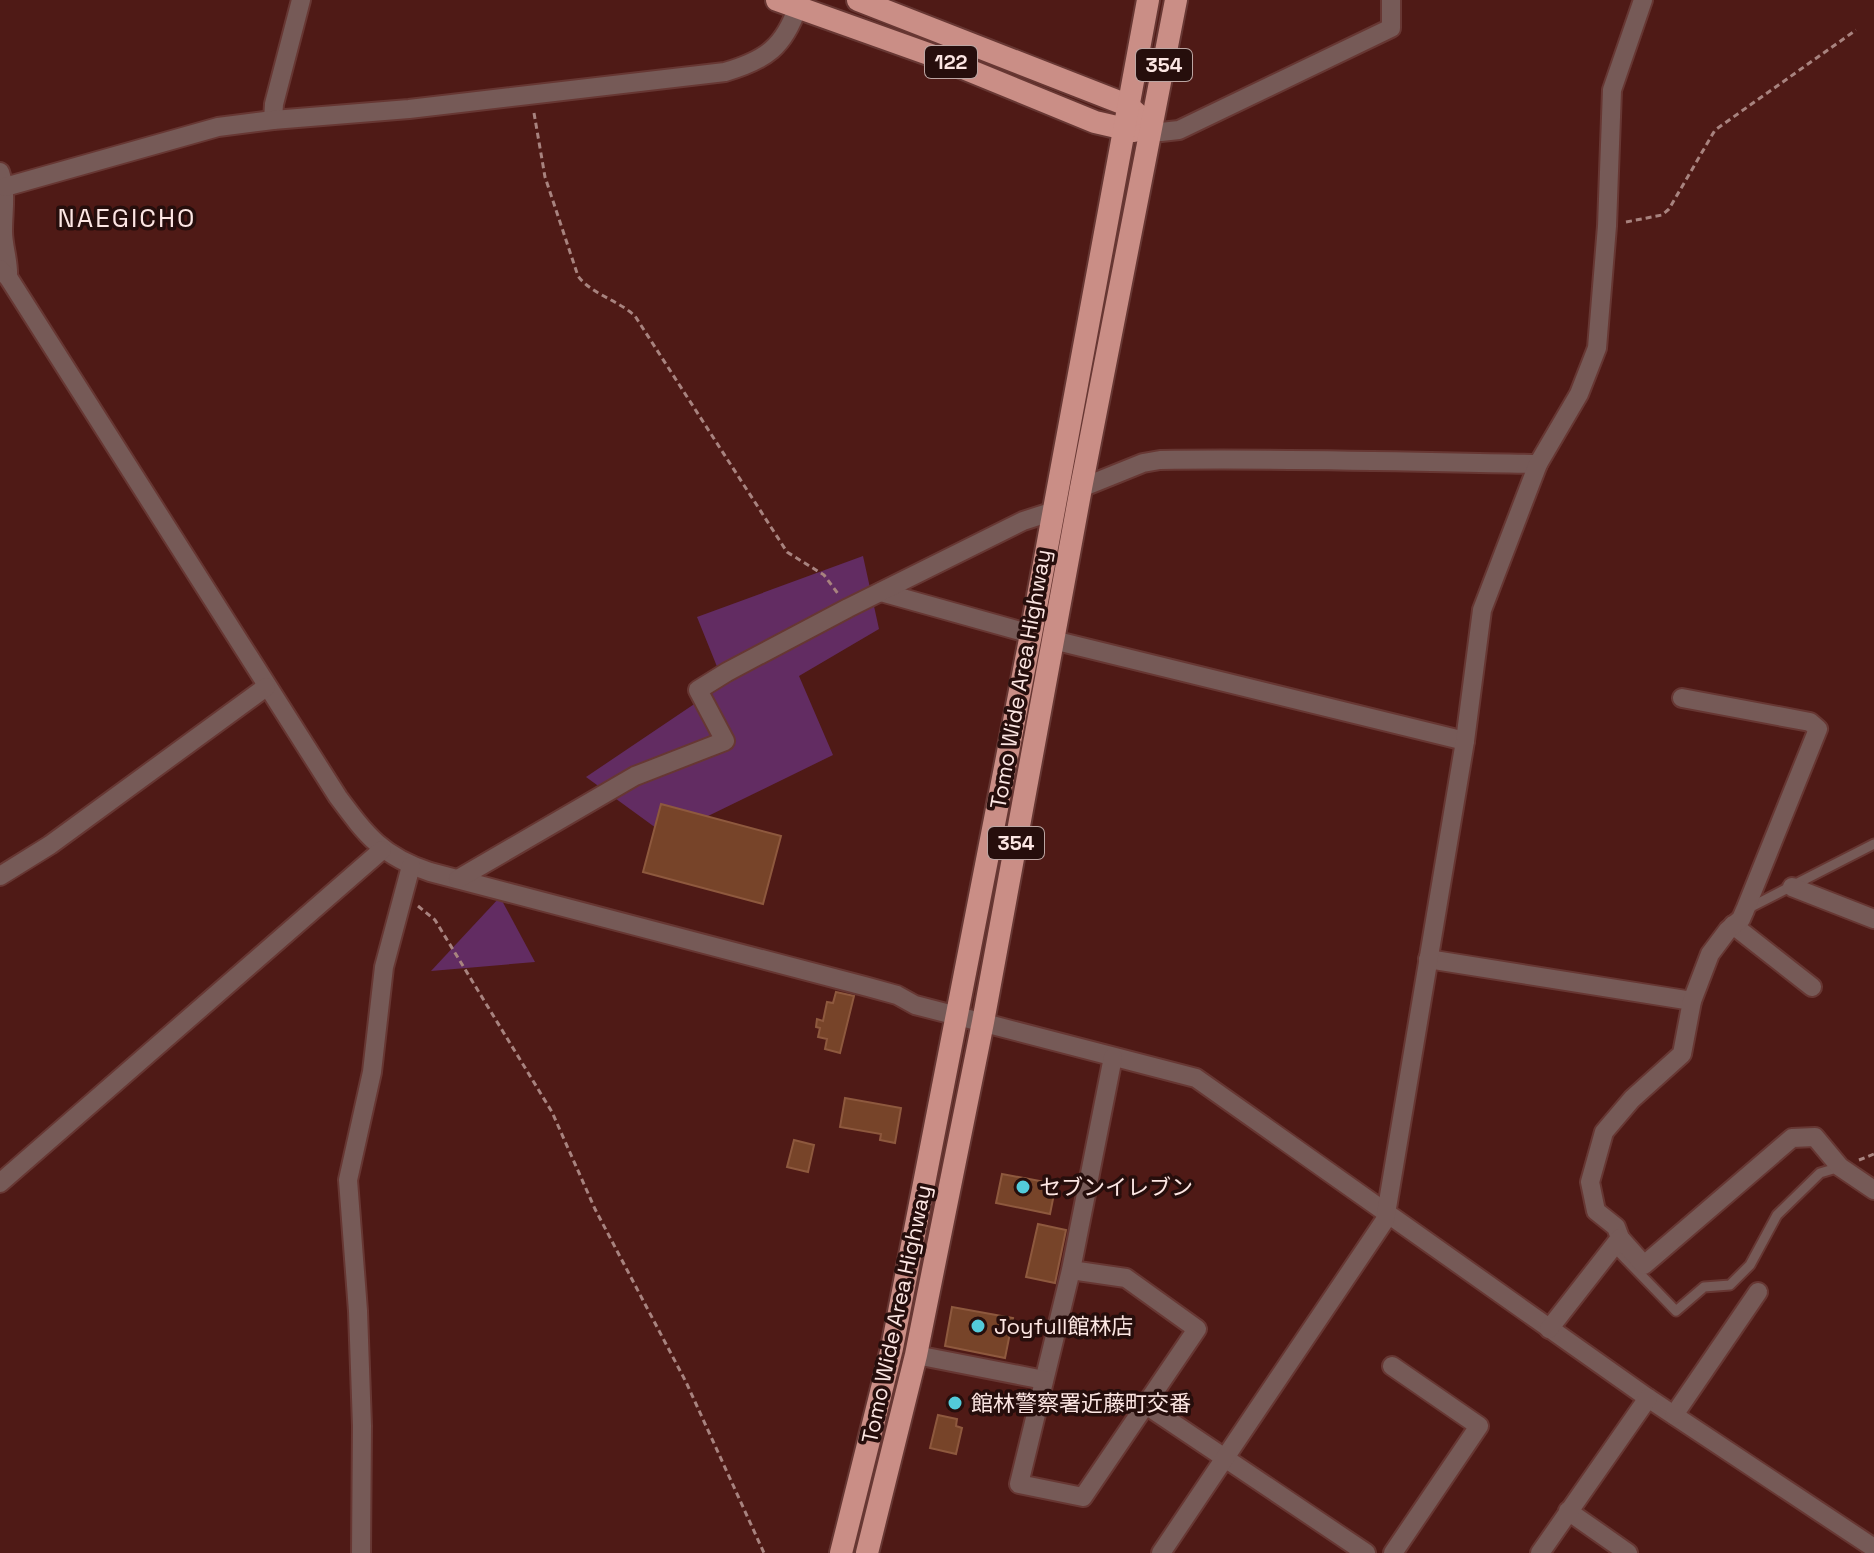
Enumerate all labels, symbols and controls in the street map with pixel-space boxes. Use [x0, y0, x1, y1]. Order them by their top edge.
road number: 122 [925, 46, 977, 78]
road number: 354 [1136, 49, 1192, 81]
district label: NAEGICHO [58, 201, 196, 235]
street label: Tomo Wide Area Highway [983, 547, 1057, 811]
road number: 354 [988, 827, 1044, 859]
place label: セブンイレブン [1039, 1173, 1193, 1201]
marker: セブンイレブン [1014, 1178, 1032, 1196]
street label: Tomo Wide Area Highway [855, 1182, 937, 1446]
place label: Joyfull館林店 [994, 1312, 1134, 1340]
marker: Joyfull館林店 [969, 1317, 987, 1335]
place label: 館林警察署近藤町交番 [971, 1389, 1191, 1417]
marker: 館林警察署近藤町交番 [946, 1394, 964, 1412]

